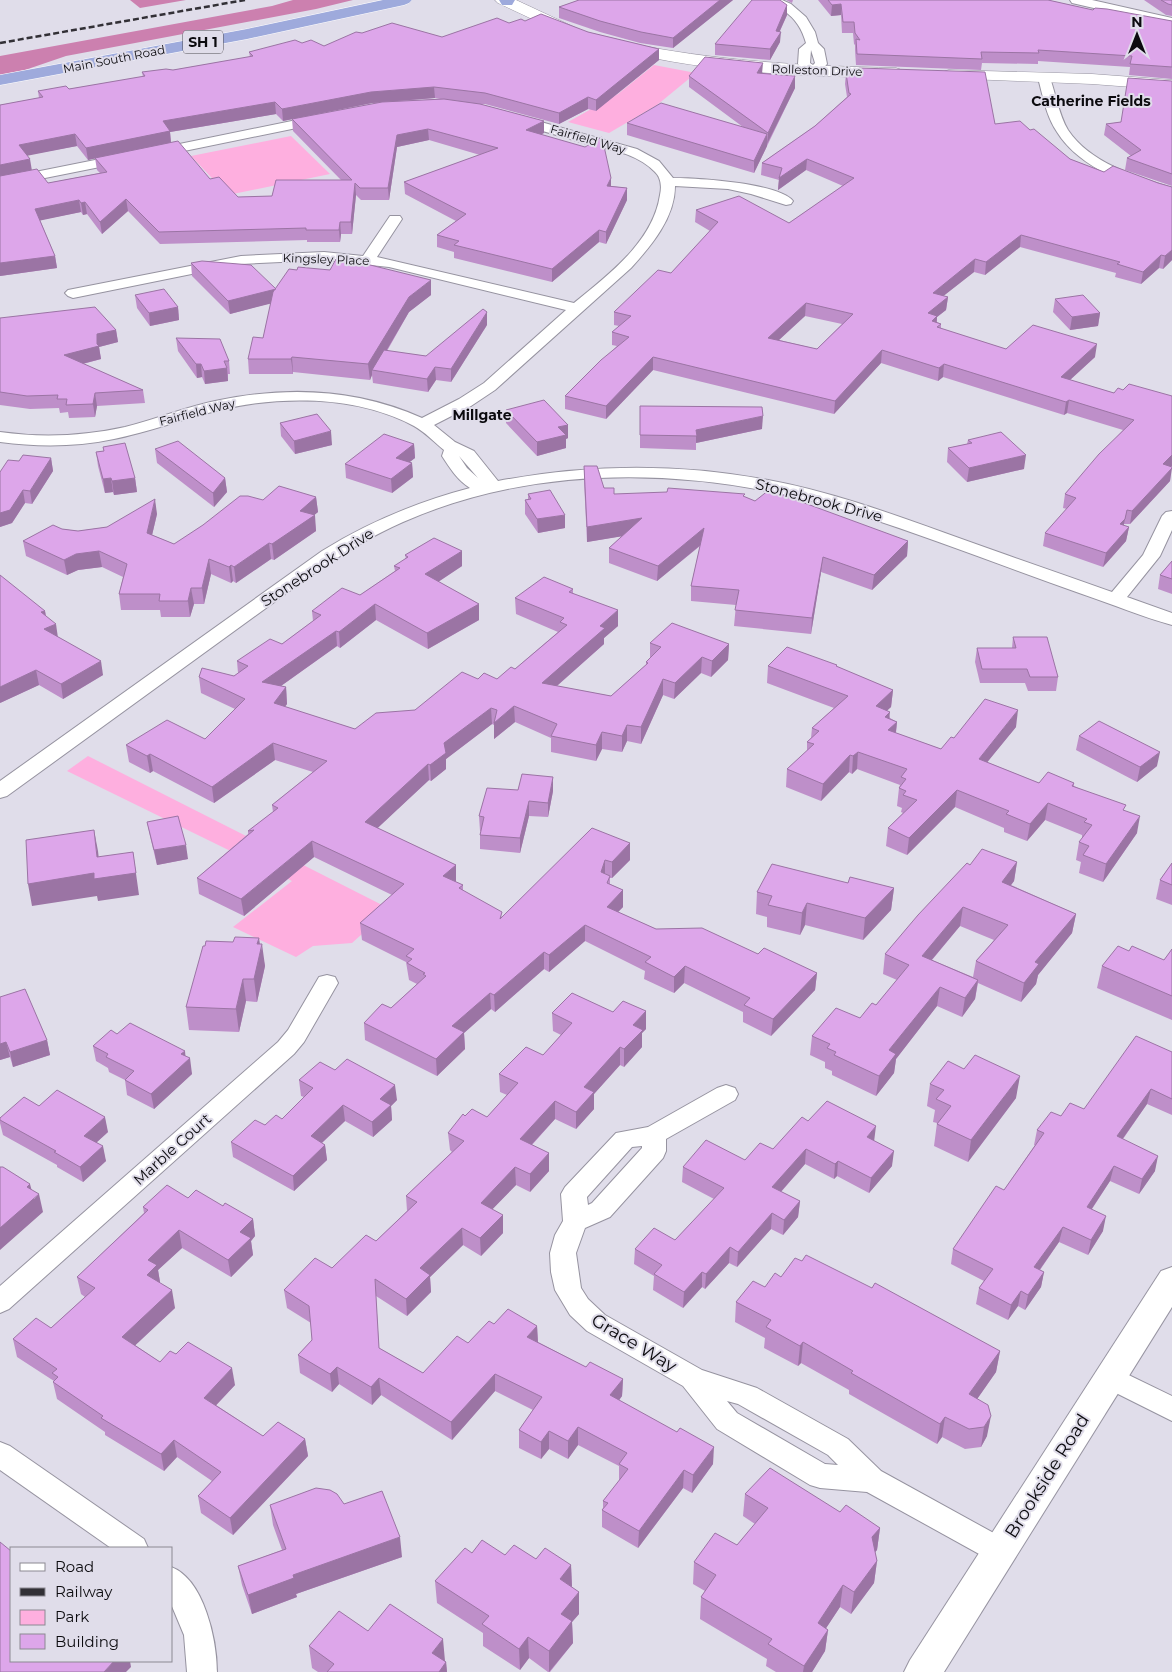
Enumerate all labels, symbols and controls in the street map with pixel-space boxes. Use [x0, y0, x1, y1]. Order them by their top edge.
north arrow [1112, 10, 1162, 60]
text: N [1131, 13, 1143, 31]
road number: SH 1 [183, 31, 223, 54]
street label: Main South Road [62, 42, 166, 76]
street label: Rolleston Drive [771, 61, 863, 79]
district label: Catherine Fields [1031, 92, 1151, 110]
street label: Fairfield Way [549, 121, 628, 157]
street label: Kingsley Place [282, 250, 370, 268]
street label: Fairfield Way [157, 395, 237, 429]
district label: Millgate [452, 406, 512, 424]
street label: Stonebrook Drive [753, 474, 885, 526]
street label: Stonebrook Drive [257, 523, 377, 611]
street label: Marble Court [129, 1109, 215, 1189]
street label: Grace Way [587, 1309, 681, 1377]
street label: Brookside Road [1000, 1410, 1094, 1542]
legend [10, 1547, 172, 1662]
text: Road [55, 1557, 94, 1576]
text: Railway [55, 1582, 113, 1601]
text: Park [55, 1607, 89, 1626]
text: Building [55, 1632, 119, 1651]

